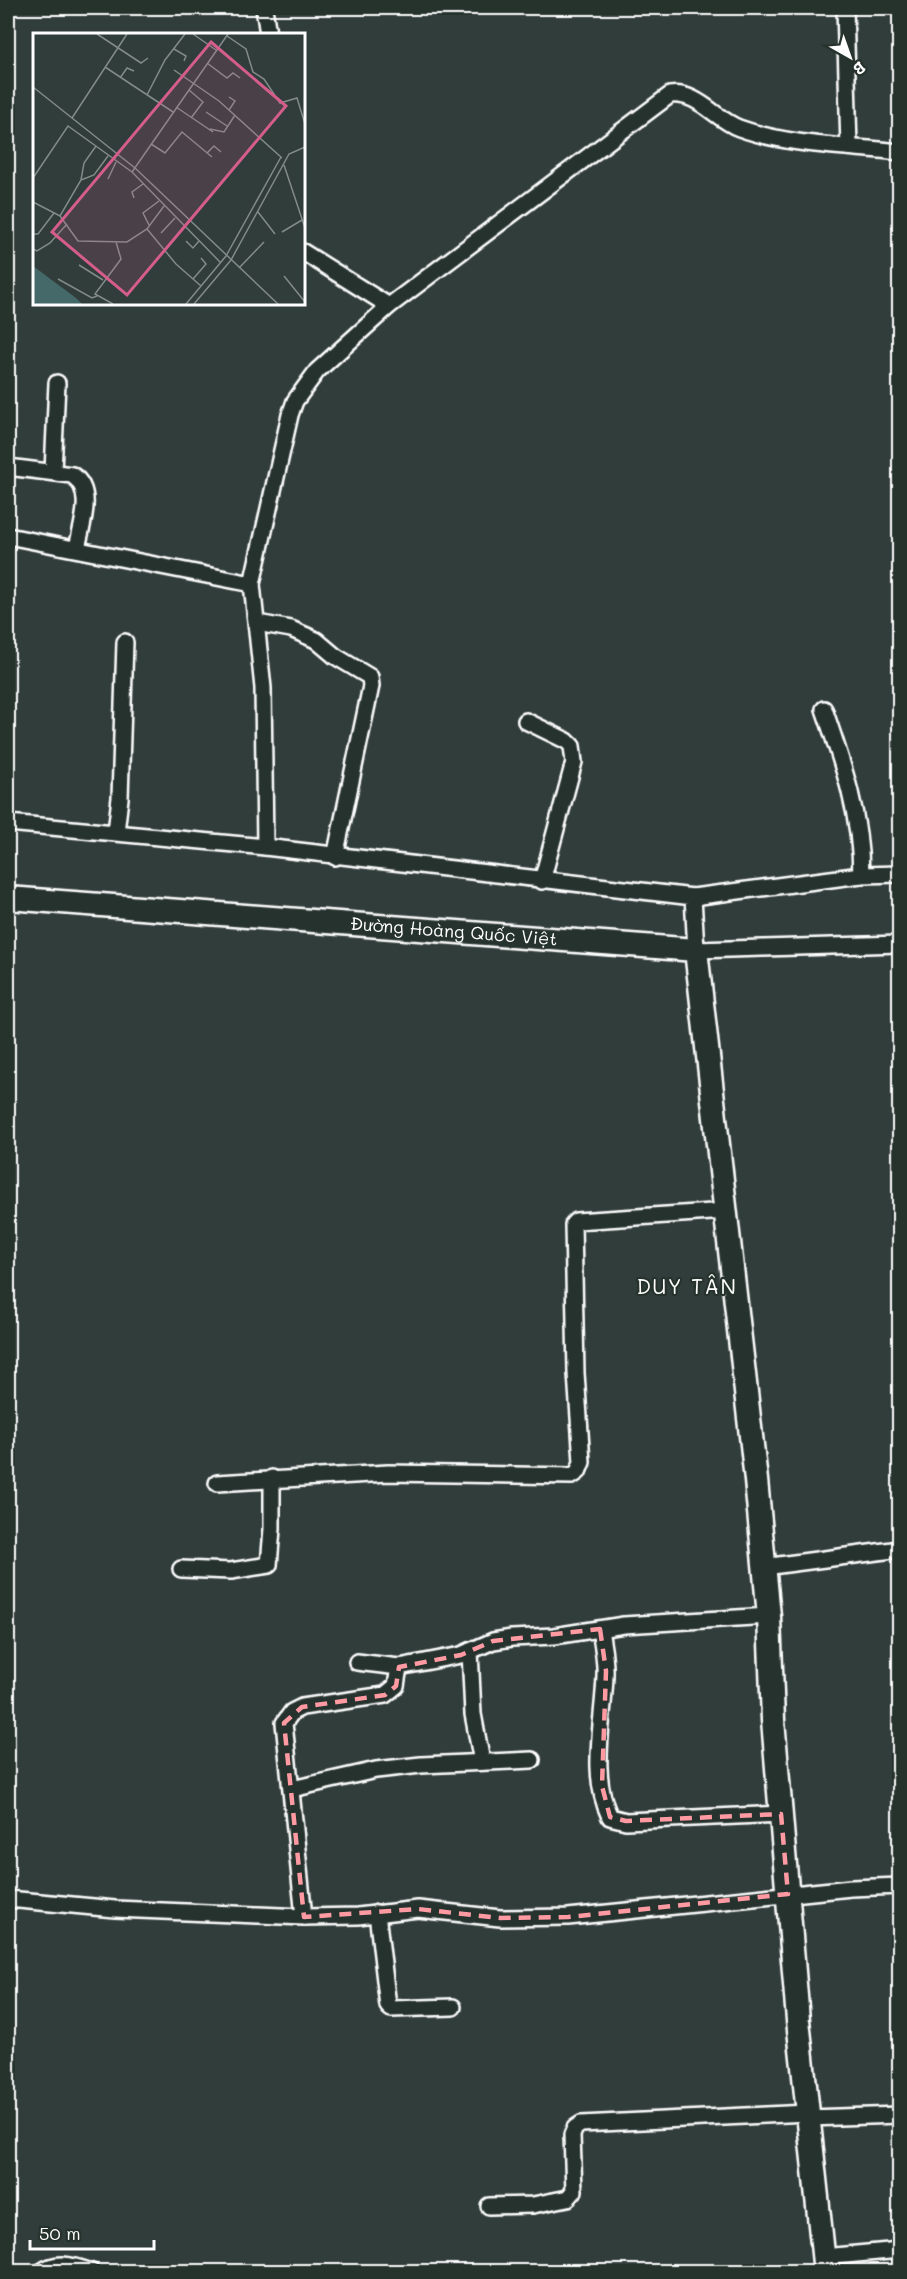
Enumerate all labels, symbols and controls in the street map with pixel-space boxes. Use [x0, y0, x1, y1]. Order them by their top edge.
north arrow [820, 27, 880, 87]
inset map [33, 33, 304, 304]
text: B [849, 57, 871, 80]
street label: Đường Hoàng Quốc Việt [349, 911, 558, 950]
district label: DUY TÂN [636, 1272, 738, 1299]
scale bar [30, 2213, 154, 2251]
text: 50 m [39, 2221, 81, 2245]

